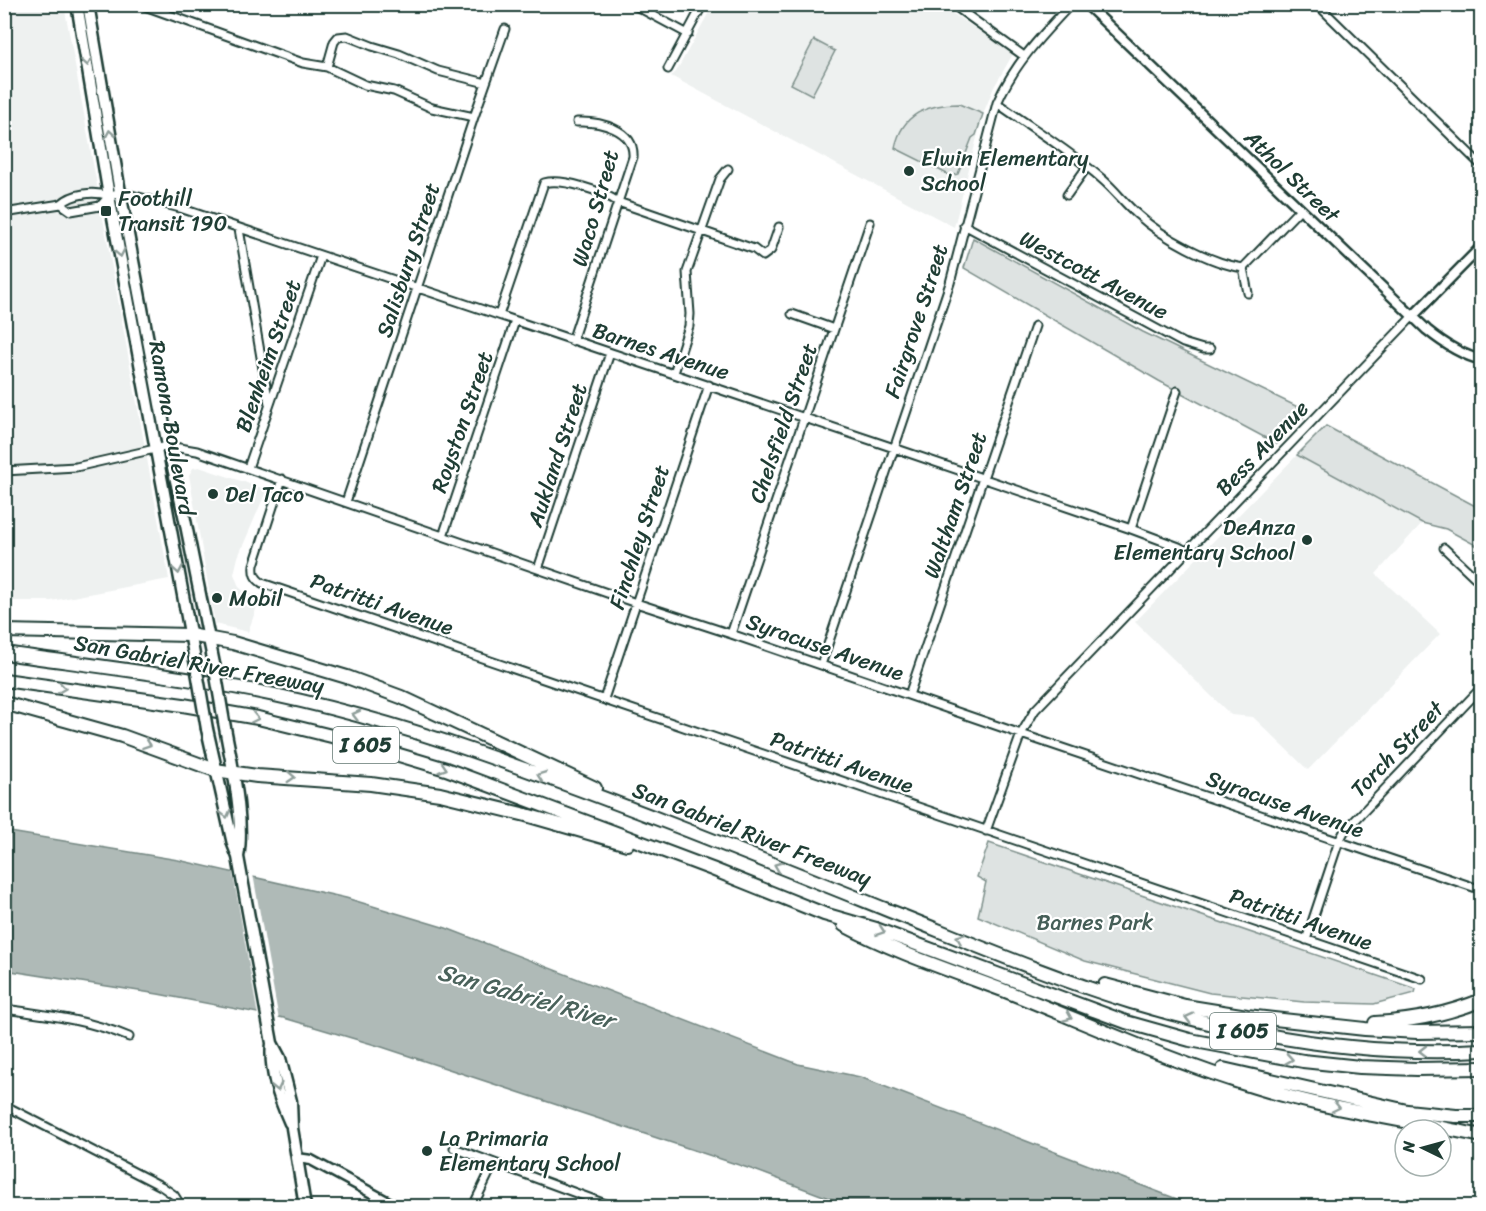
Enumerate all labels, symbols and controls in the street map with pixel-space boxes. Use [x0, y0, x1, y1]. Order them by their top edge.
one-way arrow [80, 57, 93, 67]
street label: Athol Street [1234, 119, 1350, 233]
one-way arrow [105, 130, 117, 139]
place label: Elwin Elementary School [921, 139, 1089, 203]
street label: Waco Street [560, 145, 630, 271]
marker: Elwin Elementary School [902, 164, 916, 178]
street label: Salisbury Street [365, 177, 452, 343]
place label: Foothill Transit 190 [118, 179, 227, 243]
marker: Foothill Transit 190 [99, 204, 113, 218]
street label: Westcott Avenue [1012, 219, 1176, 331]
street label: Fairgrove Street [873, 238, 959, 403]
one-way arrow [113, 248, 126, 258]
street label: Blenheim Street [224, 274, 313, 438]
street label: Barnes Avenue [587, 311, 735, 391]
street label: Chelsfield Street [737, 337, 829, 508]
street label: Ramona Boulevard [137, 338, 207, 520]
street label: Royston Street [420, 345, 505, 498]
street label: Aukland Street [515, 378, 599, 533]
street label: Bess Avenue [1206, 391, 1318, 505]
street label: Waltham Street [912, 426, 998, 584]
street label: Finchley Street [597, 459, 681, 615]
place label: Del Taco [225, 475, 304, 514]
marker: Del Taco [206, 487, 220, 501]
place label: DeAnza Elementary School [1113, 508, 1296, 572]
marker: DeAnza Elementary School [1300, 533, 1314, 547]
street label: Patritti Avenue [305, 561, 459, 647]
one-way arrow [172, 565, 184, 574]
place label: Mobil [229, 579, 283, 618]
marker: Mobil [210, 591, 224, 605]
street label: Syracuse Avenue [741, 602, 910, 692]
street label: San Gabriel River Freeway [71, 623, 328, 705]
one-way arrow [58, 681, 67, 693]
street label: Torch Street [1340, 691, 1454, 807]
one-way arrow [351, 710, 361, 723]
one-way arrow [250, 711, 260, 724]
street label: Patritti Avenue [765, 719, 919, 805]
road number: I 605 [333, 727, 399, 763]
one-way arrow [141, 737, 151, 749]
street label: Syracuse Avenue [1201, 759, 1370, 849]
one-way arrow [437, 761, 448, 773]
one-way arrow [536, 770, 547, 783]
street label: San Gabriel River Freeway [627, 770, 878, 898]
one-way arrow [287, 771, 296, 784]
one-way arrow [218, 809, 231, 819]
one-way arrow [774, 861, 785, 873]
street label: Patritti Avenue [1224, 876, 1378, 962]
park label: Barnes Park [1037, 903, 1154, 942]
one-way arrow [875, 923, 886, 936]
one-way arrow [955, 933, 966, 945]
water label: San Gabriel River [433, 951, 623, 1042]
one-way arrow [1062, 1010, 1073, 1022]
one-way arrow [1184, 1013, 1195, 1025]
road number: I 605 [1210, 1013, 1276, 1049]
one-way arrow [1419, 1045, 1428, 1057]
one-way arrow [1284, 1052, 1294, 1065]
one-way arrow [269, 1081, 282, 1091]
one-way arrow [1331, 1100, 1341, 1113]
north arrow [1393, 1118, 1453, 1178]
place label: La Primaria Elementary School [439, 1119, 621, 1183]
text: N [1394, 1139, 1424, 1155]
marker: La Primaria Elementary School [420, 1144, 434, 1158]

